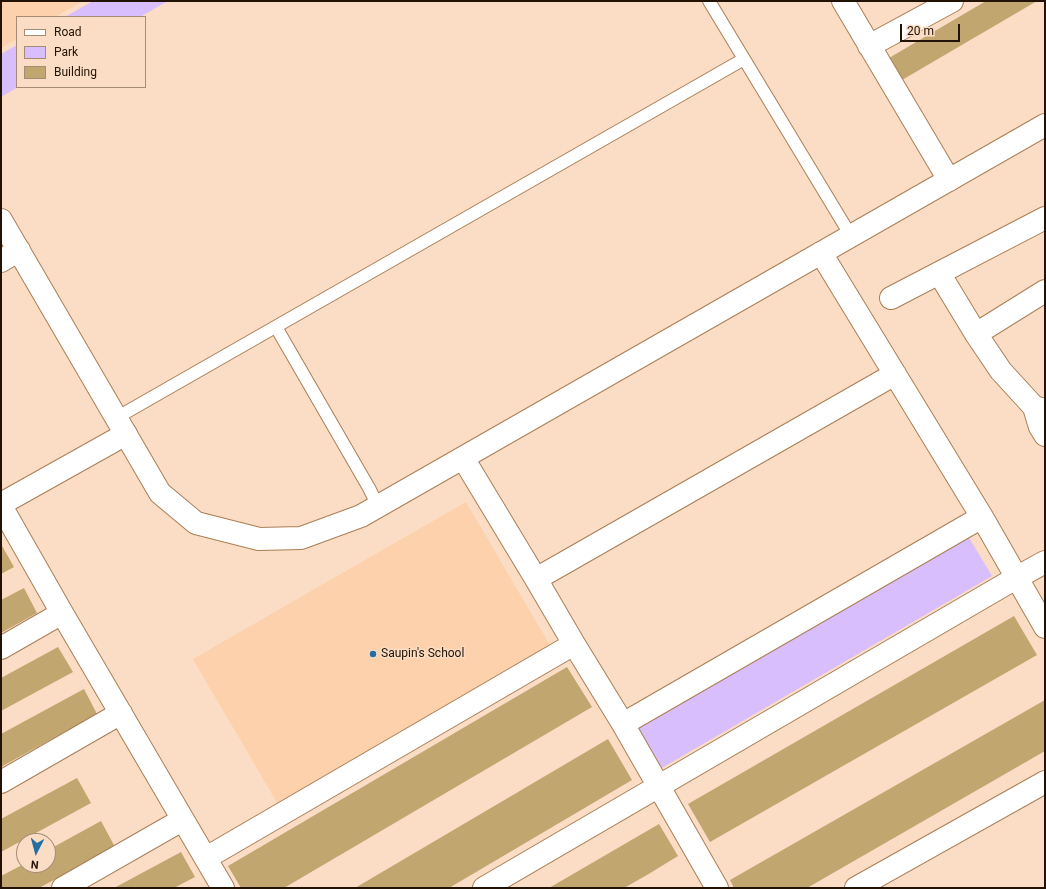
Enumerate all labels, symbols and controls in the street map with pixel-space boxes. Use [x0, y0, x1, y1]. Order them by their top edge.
legend [16, 16, 146, 88]
scale bar [902, 16, 962, 42]
text: 20 m [907, 24, 934, 38]
text: Road [54, 25, 82, 39]
text: Park [54, 45, 78, 59]
text: Building [54, 65, 97, 79]
place label: Saupin's School [381, 647, 464, 661]
marker: Saupin's School [368, 649, 378, 659]
north arrow [16, 833, 56, 873]
text: N [30, 858, 39, 871]

